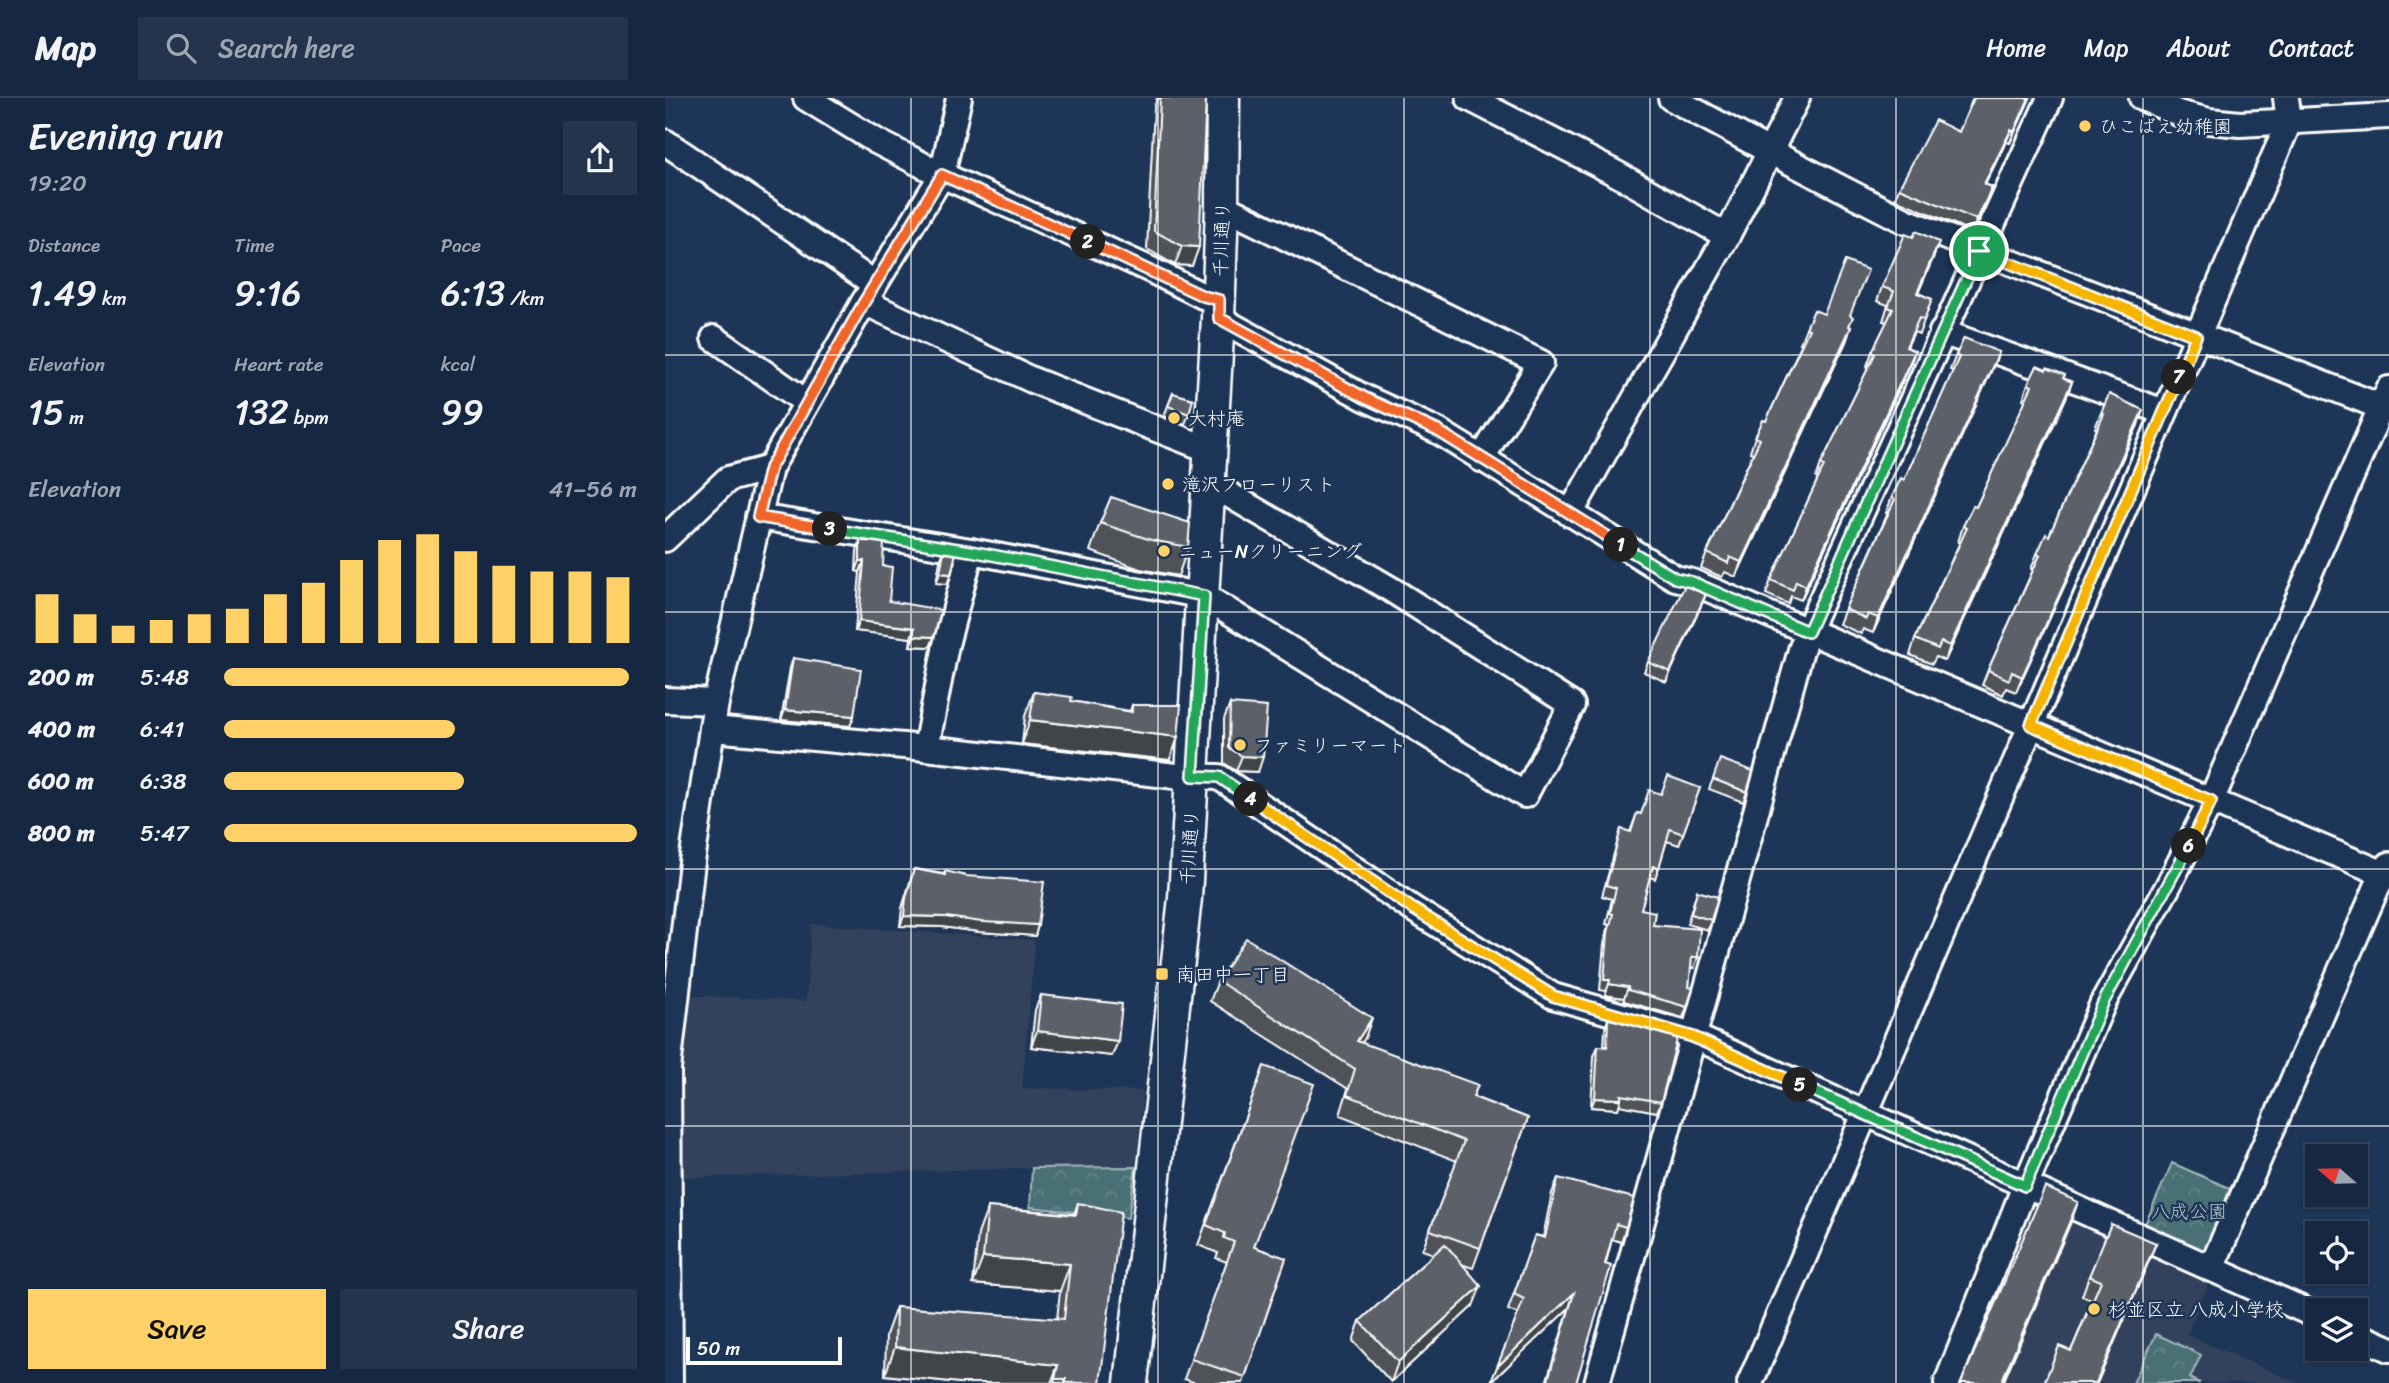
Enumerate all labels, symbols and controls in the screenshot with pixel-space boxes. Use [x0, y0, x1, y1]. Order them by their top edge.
search box [138, 17, 628, 80]
text: Map [35, 19, 96, 77]
text: Search here [218, 25, 355, 71]
text: Home [1986, 27, 2046, 69]
text: Map [2084, 27, 2128, 69]
text: About [2166, 27, 2231, 69]
text: Contact [2269, 27, 2354, 69]
icon: search [162, 29, 200, 67]
text: Evening run [28, 103, 224, 170]
place label: ひこばえ幼稚園 [2099, 110, 2232, 143]
marker: ひこばえ幼稚園 [2077, 118, 2093, 134]
button: share [563, 121, 637, 195]
text: 19:20 [28, 163, 87, 204]
street label: 千川通り [1204, 200, 1239, 278]
pin [1949, 221, 2009, 281]
pin: 2 [1071, 225, 1105, 260]
text: 2 [1082, 225, 1093, 258]
text: Distance [28, 229, 100, 262]
text: Time [234, 229, 275, 262]
text: Pace [441, 229, 481, 262]
icon: arrive [1960, 232, 1998, 270]
text: 1.49 [28, 262, 97, 324]
text: 9:16 [234, 262, 301, 324]
text: 6:13 [441, 262, 505, 324]
text: km [97, 282, 127, 315]
text: /km [505, 282, 544, 315]
text: Elevation [28, 348, 105, 381]
text: Heart rate [234, 348, 324, 381]
text: kcal [441, 348, 475, 381]
pin: 7 [2161, 360, 2197, 394]
text: 7 [2173, 360, 2184, 393]
text: 15 [28, 381, 64, 443]
text: 132 [234, 381, 289, 443]
text: 99 [441, 381, 484, 443]
text: m [64, 401, 84, 434]
text: bpm [289, 401, 329, 434]
place label: 大村庵 [1188, 402, 1245, 435]
marker: 大村庵 [1166, 410, 1182, 426]
place label: 滝沢フローリスト [1182, 468, 1336, 501]
text: Elevation [28, 469, 121, 510]
text: 41–56 m [549, 469, 637, 510]
marker: 滝沢フローリスト [1160, 476, 1176, 492]
pin: 3 [813, 512, 847, 546]
text: 3 [824, 512, 835, 545]
pin: 1 [1604, 528, 1639, 562]
text: 1 [1616, 528, 1625, 561]
place label: ニューNクリーニング [1178, 535, 1362, 568]
marker: ニューNクリーニング [1156, 543, 1172, 559]
text: 200 m [28, 657, 94, 698]
text: 5:48 [140, 657, 189, 698]
text: 400 m [28, 709, 95, 750]
text: 6:41 [140, 709, 184, 750]
place label: ファミリーマート [1254, 729, 1406, 762]
marker: ファミリーマート [1232, 737, 1248, 753]
text: 600 m [28, 761, 94, 802]
text: 6:38 [140, 761, 187, 802]
pin: 4 [1233, 782, 1269, 816]
text: 4 [1245, 782, 1256, 815]
street label: 千川通り [1170, 808, 1209, 886]
text: 800 m [28, 813, 95, 854]
text: 5:47 [140, 813, 189, 854]
pin: 6 [2171, 828, 2207, 864]
text: 6 [2183, 829, 2194, 862]
place label: 南田中一丁目 [1176, 958, 1290, 991]
marker: 南田中一丁目 [1154, 966, 1170, 982]
pin: 5 [1783, 1068, 1817, 1102]
text: 5 [1794, 1068, 1805, 1101]
north arrow [2305, 1144, 2368, 1208]
map controls [2305, 1144, 2368, 1361]
park label: 八成公園 [2151, 1195, 2227, 1228]
button: locate [2305, 1221, 2368, 1284]
button: Save [28, 1289, 326, 1369]
button: Share [340, 1289, 637, 1369]
place label: 杉並区立 八成小学校 [2108, 1293, 2284, 1326]
button: layers [2305, 1298, 2368, 1361]
marker: 杉並区立 八成小学校 [2086, 1301, 2102, 1317]
text: 50 m [697, 1332, 740, 1365]
scale bar [686, 1334, 842, 1366]

